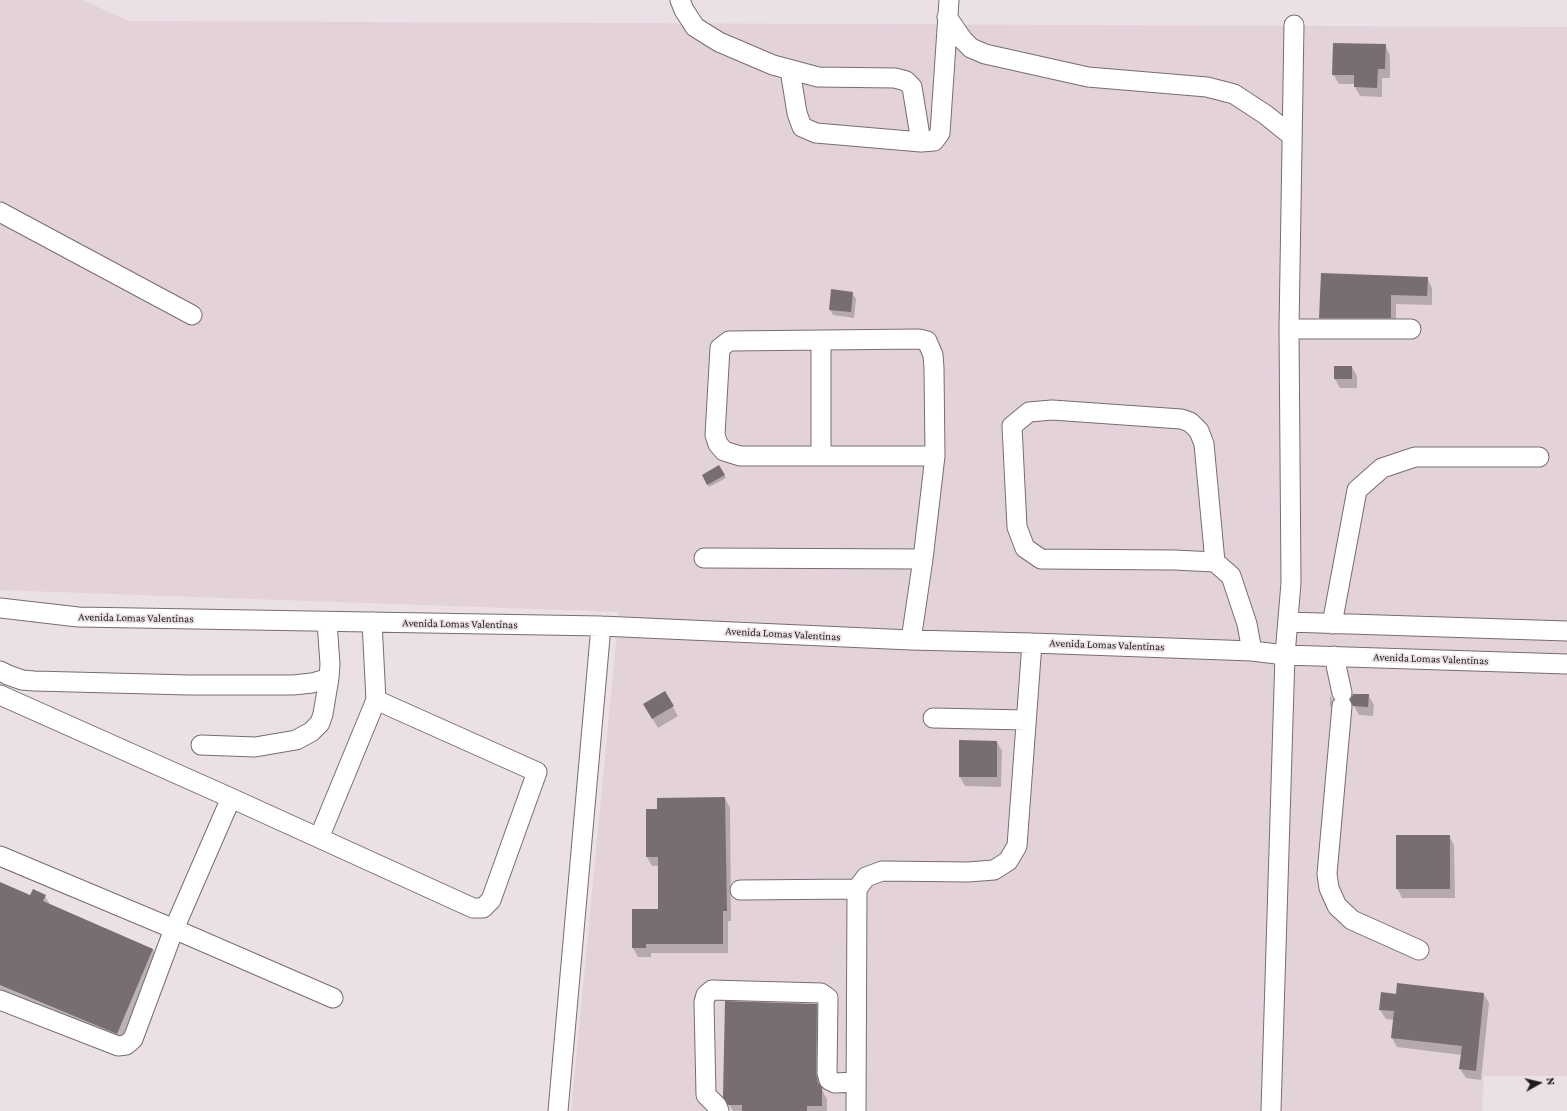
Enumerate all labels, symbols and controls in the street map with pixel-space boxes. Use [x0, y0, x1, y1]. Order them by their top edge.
street label: Avenida Lomas Valentinas [78, 610, 194, 626]
street label: Avenida Lomas Valentinas [402, 616, 518, 632]
street label: Avenida Lomas Valentinas [725, 624, 841, 644]
street label: Avenida Lomas Valentinas [1049, 636, 1165, 654]
street label: Avenida Lomas Valentinas [1373, 650, 1489, 668]
north arrow [1519, 1063, 1559, 1103]
text: N [1544, 1077, 1557, 1086]

